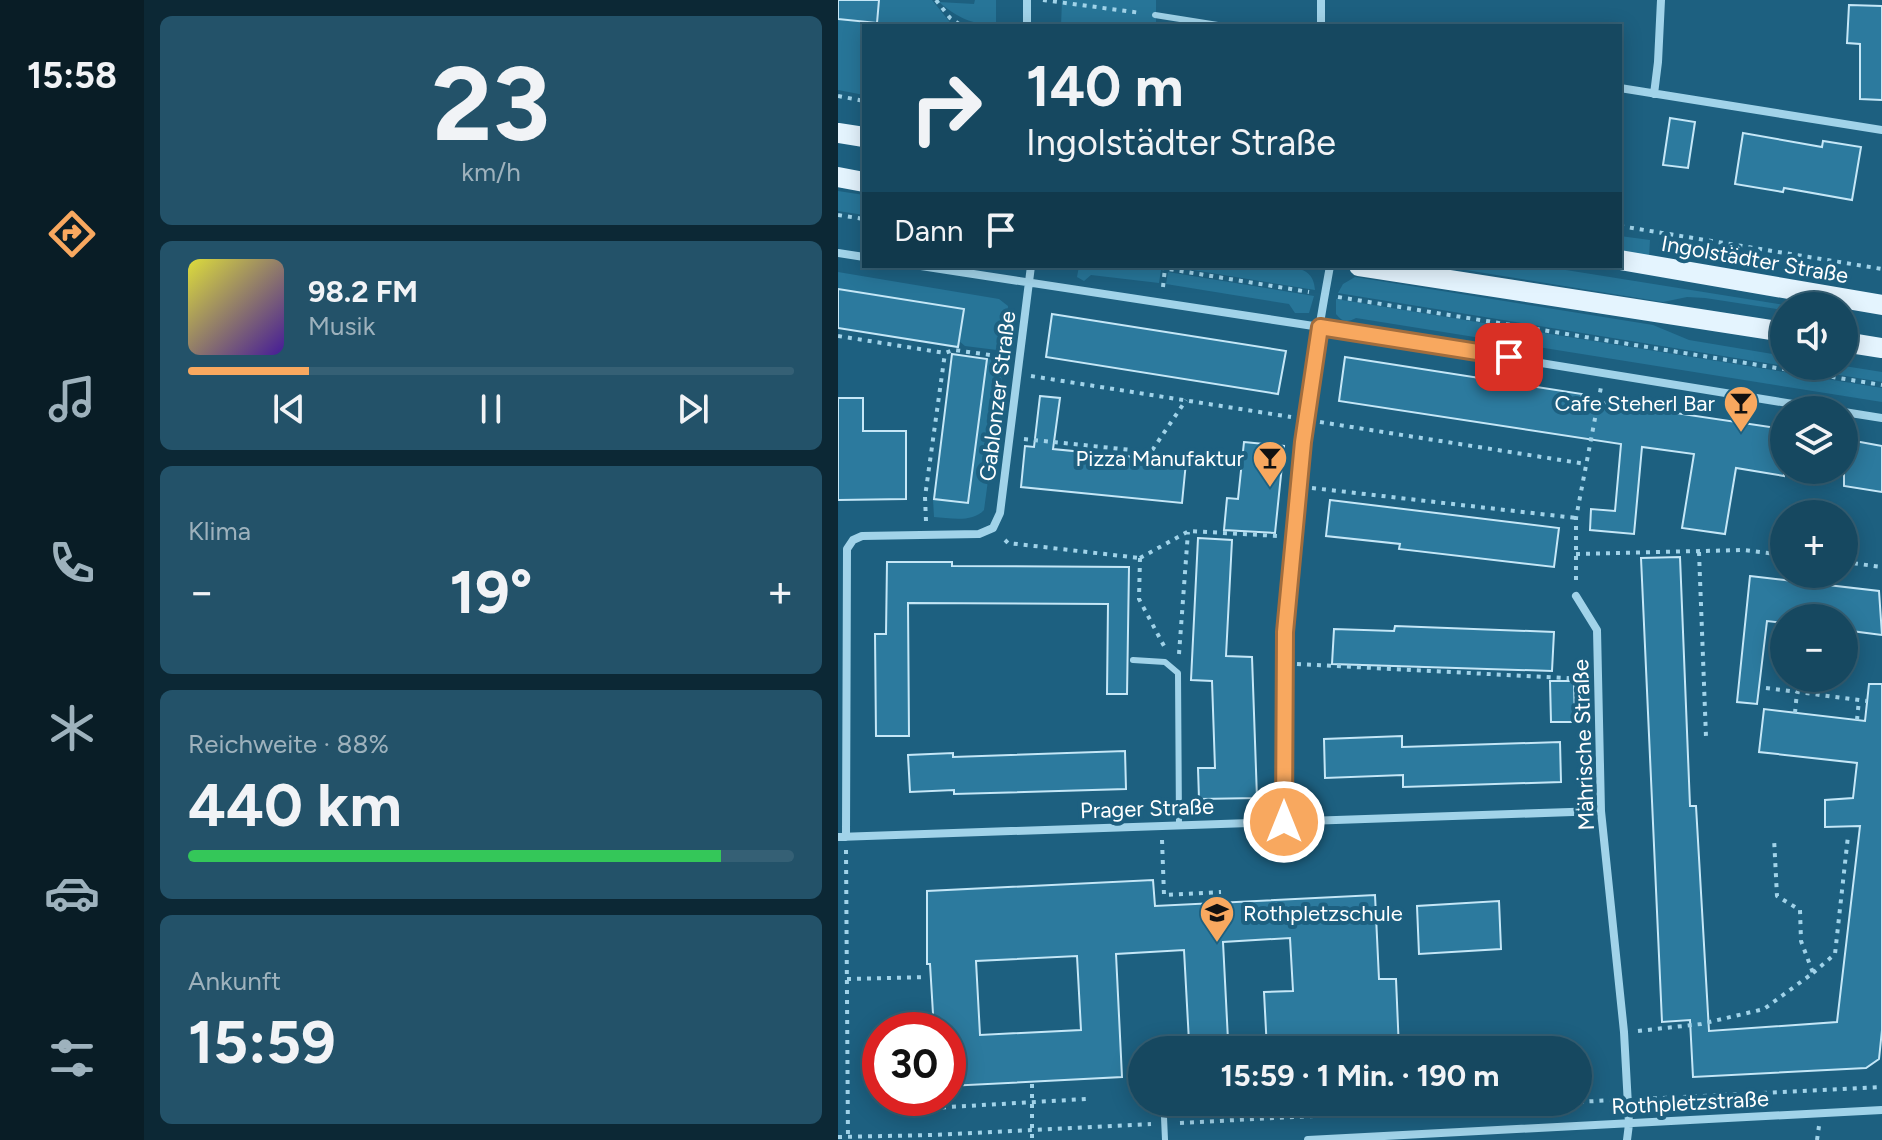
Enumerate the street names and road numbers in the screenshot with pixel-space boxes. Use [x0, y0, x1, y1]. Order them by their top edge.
street label: Ingolstädter Straße [1659, 230, 1851, 289]
street label: Gablonzer Straße [974, 309, 1021, 483]
street label: Mährische Straße [1567, 659, 1600, 831]
street label: Prager Straße [1080, 793, 1214, 824]
street label: Rothpletzstraße [1611, 1085, 1769, 1120]

